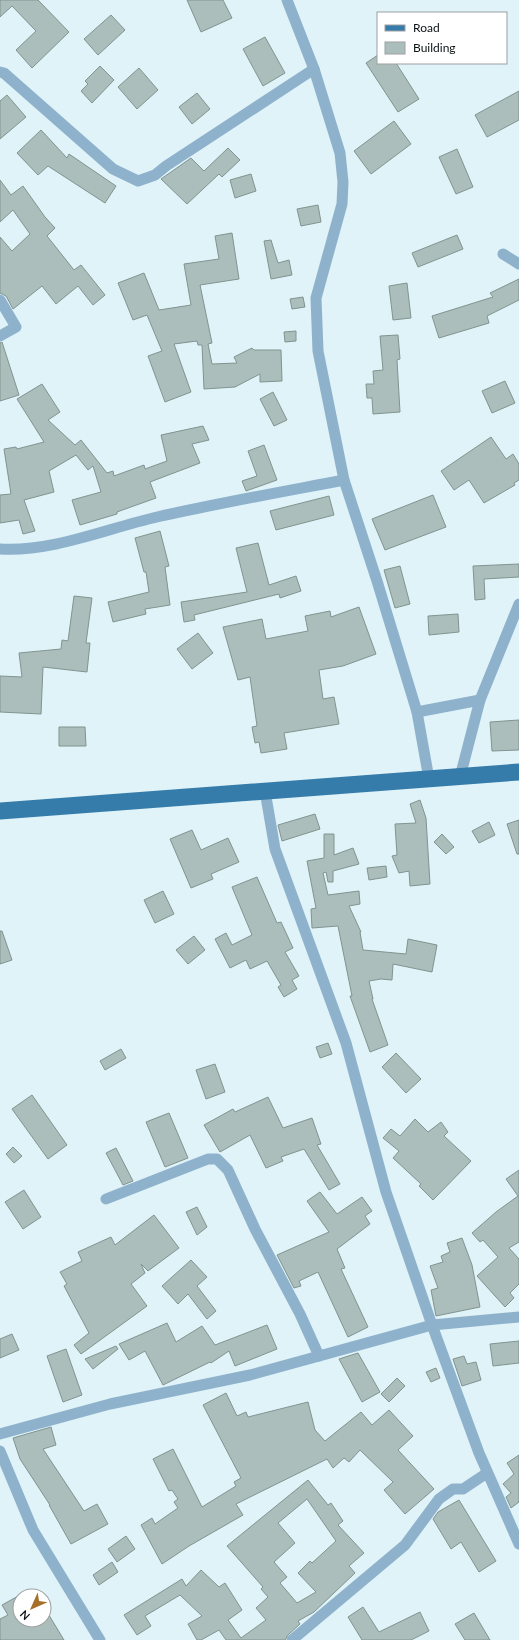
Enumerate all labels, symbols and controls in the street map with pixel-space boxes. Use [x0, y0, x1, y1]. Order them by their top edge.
legend [377, 12, 507, 64]
text: Road [413, 20, 440, 35]
text: Building [413, 40, 456, 55]
north arrow [12, 1588, 52, 1628]
text: N [17, 1608, 32, 1623]

